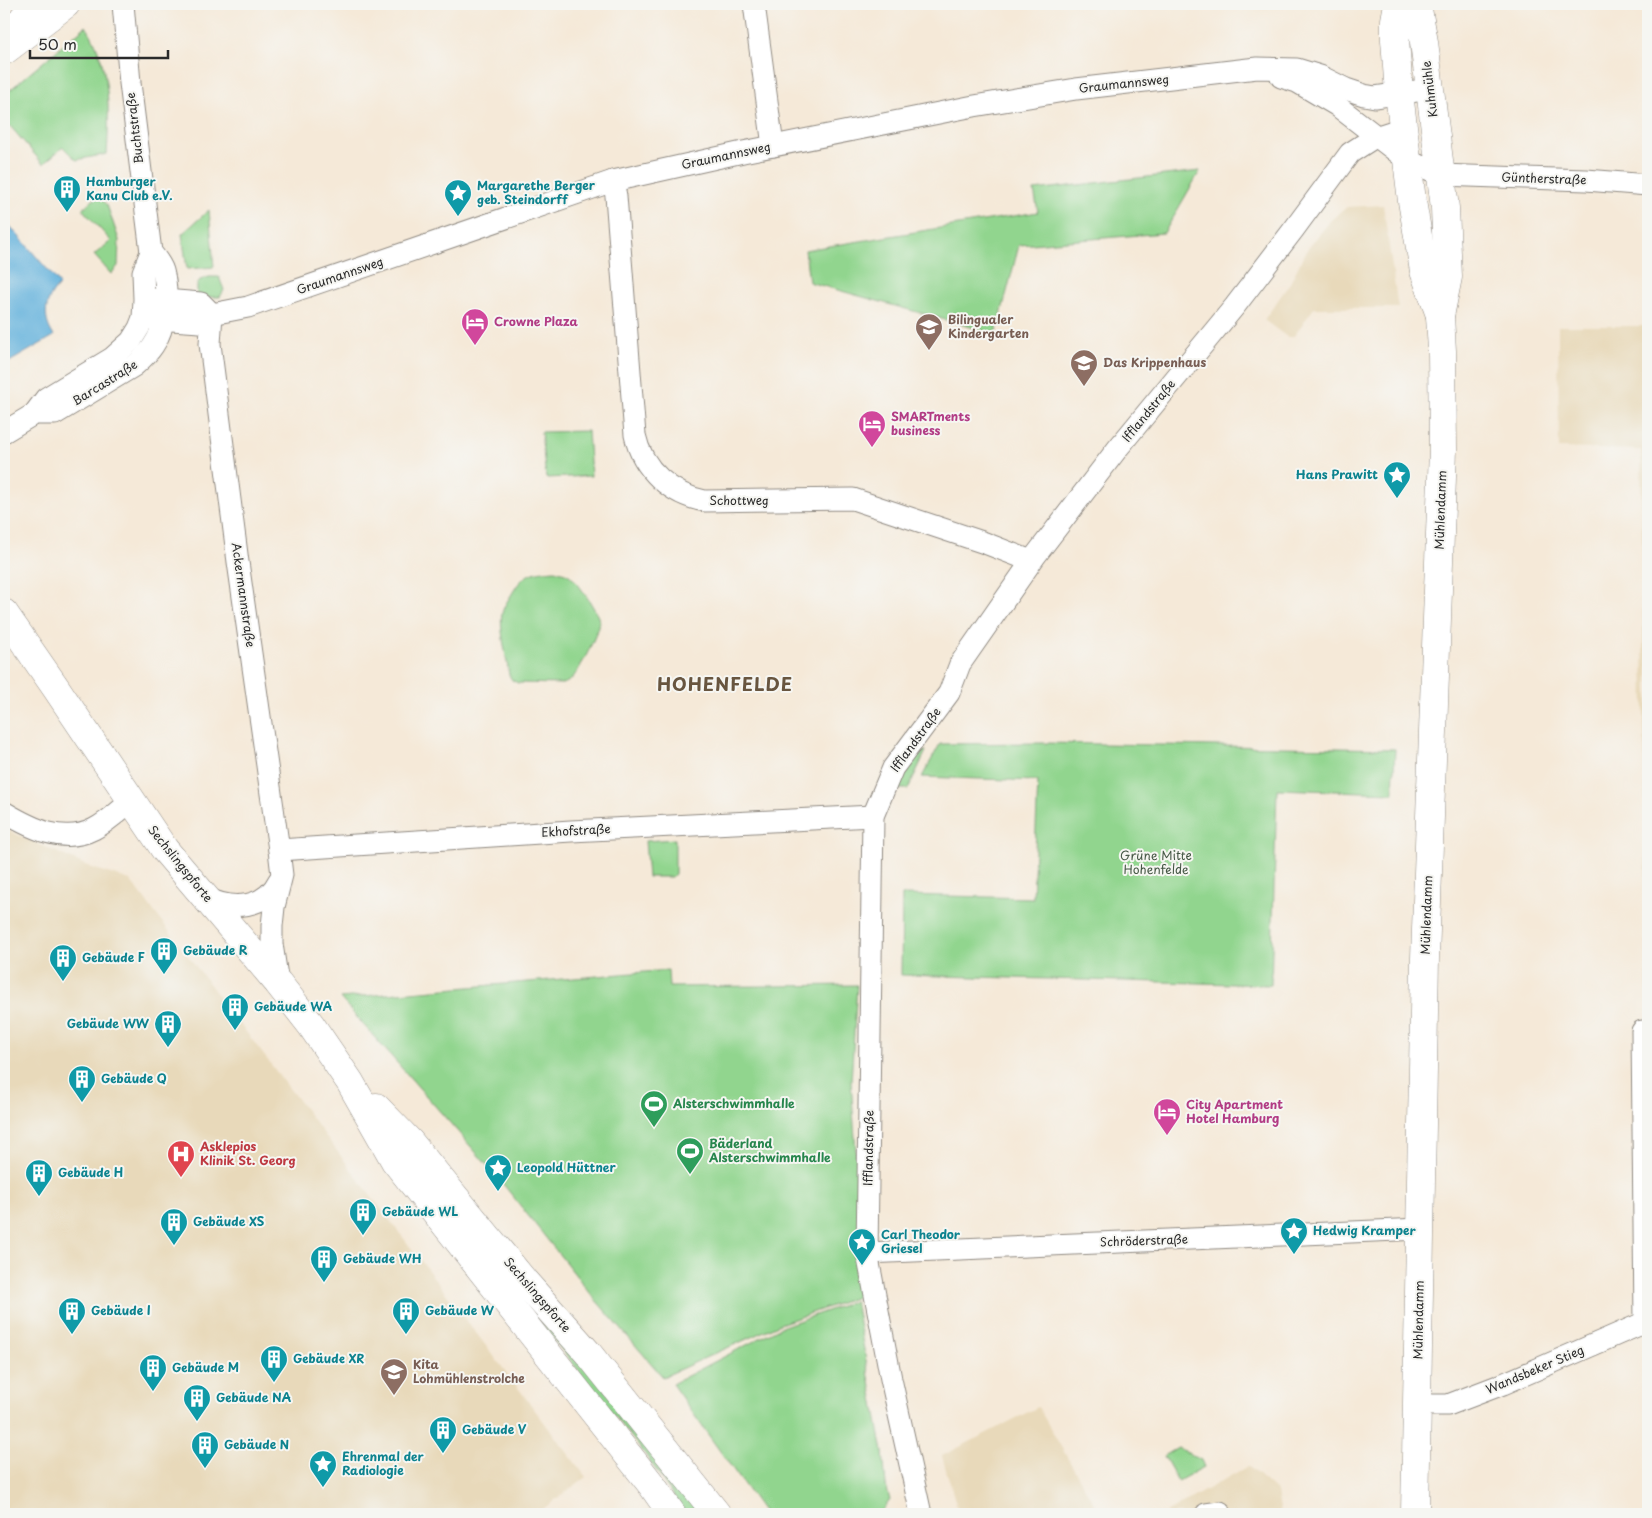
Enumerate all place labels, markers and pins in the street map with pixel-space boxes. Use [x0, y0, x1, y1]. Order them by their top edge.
place label: Hamburger Kanu Club e.V. [86, 172, 173, 204]
building icon: Hamburger Kanu Club e.V. [52, 174, 82, 213]
place label: Margarethe Berger geb. Steindorff [477, 176, 596, 208]
place icon: Margarethe Berger geb. Steindorff [443, 178, 473, 217]
hotel icon: Crowne Plaza [460, 307, 490, 346]
place label: Bilingualer Kindergarten [948, 310, 1029, 342]
place label: Crowne Plaza [494, 312, 579, 330]
school or university icon: Bilingualer Kindergarten [914, 312, 944, 351]
school or university icon: Das Krippenhaus [1069, 348, 1099, 387]
place label: Das Krippenhaus [1103, 353, 1206, 371]
place label: SMARTments business [891, 407, 970, 439]
hotel icon: SMARTments business [857, 409, 887, 448]
place icon: Hans Prawitt [1382, 460, 1412, 499]
place label: Hans Prawitt [1296, 465, 1378, 483]
building icon: Gebäude R [149, 936, 179, 975]
place label: Gebäude R [183, 941, 248, 959]
building icon: Gebäude F [48, 943, 78, 982]
place label: Gebäude F [82, 948, 145, 966]
building icon: Gebäude WA [220, 992, 250, 1031]
place label: Gebäude WA [254, 997, 333, 1015]
building icon: Gebäude WW [153, 1009, 183, 1048]
place label: Gebäude WW [67, 1014, 150, 1032]
building icon: Gebäude Q [67, 1064, 97, 1103]
place label: Gebäude Q [101, 1069, 167, 1087]
sports icon: Alsterschwimmhalle [639, 1089, 669, 1128]
place label: Alsterschwimmhalle [672, 1094, 795, 1112]
place label: City Apartment Hotel Hamburg [1186, 1095, 1283, 1127]
hotel icon: City Apartment Hotel Hamburg [1152, 1097, 1182, 1136]
place label: Bäderland Alsterschwimmhalle [708, 1134, 831, 1166]
sports icon: Bäderland Alsterschwimmhalle [675, 1136, 705, 1175]
place label: Asklepios Klinik St. Georg [199, 1137, 296, 1169]
hospital icon: Asklepios Klinik St. Georg [166, 1139, 196, 1178]
place icon: Leopold Hüttner [483, 1153, 513, 1192]
building icon: Gebäude H [24, 1158, 54, 1197]
place label: Leopold Hüttner [517, 1158, 617, 1176]
place label: Gebäude H [58, 1163, 123, 1181]
building icon: Gebäude WL [348, 1197, 378, 1236]
place label: Gebäude WL [382, 1202, 458, 1220]
building icon: Gebäude XS [159, 1207, 189, 1246]
place label: Gebäude XS [193, 1212, 265, 1230]
place icon: Hedwig Kramper [1279, 1216, 1309, 1255]
place label: Hedwig Kramper [1313, 1221, 1417, 1239]
place label: Carl Theodor Griesel [881, 1225, 961, 1257]
place icon: Carl Theodor Griesel [847, 1227, 877, 1266]
building icon: Gebäude WH [309, 1244, 339, 1283]
place label: Gebäude WH [343, 1249, 422, 1267]
building icon: Gebäude I [57, 1296, 87, 1335]
building icon: Gebäude W [391, 1296, 421, 1335]
place label: Gebäude I [91, 1301, 151, 1319]
place label: Gebäude W [425, 1301, 495, 1319]
building icon: Gebäude XR [259, 1344, 289, 1383]
place label: Gebäude XR [293, 1349, 364, 1367]
building icon: Gebäude M [138, 1353, 168, 1392]
place label: Kita Lohmühlenstrolche [413, 1355, 525, 1387]
school or university icon: Kita Lohmühlenstrolche [379, 1357, 409, 1396]
place label: Gebäude M [172, 1358, 239, 1376]
building icon: Gebäude NA [182, 1383, 212, 1422]
place label: Gebäude NA [216, 1388, 292, 1406]
building icon: Gebäude V [428, 1415, 458, 1454]
place label: Gebäude V [462, 1420, 527, 1438]
building icon: Gebäude N [190, 1430, 220, 1469]
place label: Gebäude N [224, 1435, 289, 1453]
place label: Ehrenmal der Radiologie [342, 1447, 425, 1479]
place icon: Ehrenmal der Radiologie [308, 1449, 338, 1488]

